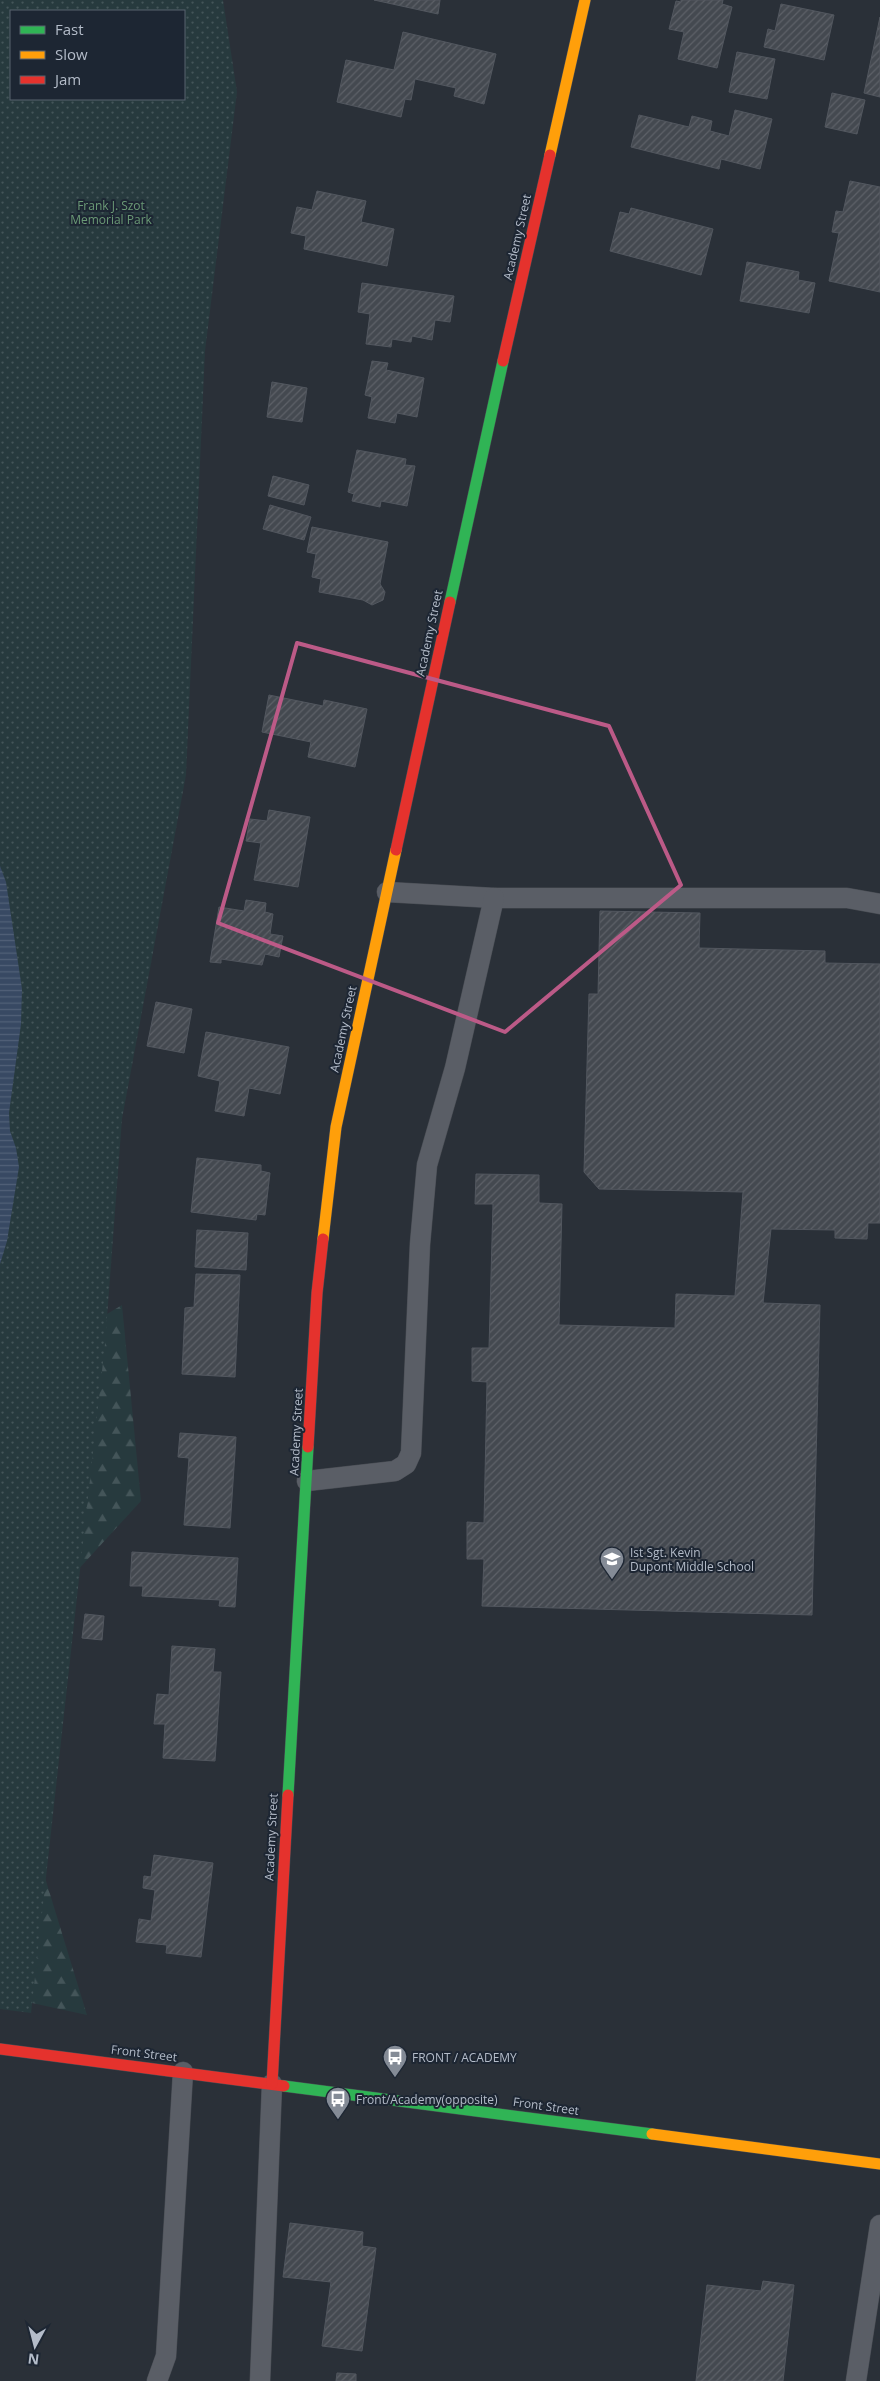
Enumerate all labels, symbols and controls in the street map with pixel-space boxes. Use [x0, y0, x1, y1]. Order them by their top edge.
legend [10, 10, 185, 100]
text: Fast [55, 19, 84, 39]
text: Slow [55, 44, 88, 64]
text: Jam [53, 69, 81, 89]
street label: Academy Street [499, 192, 535, 282]
park label: Frank J. Szot Memorial Park [70, 197, 153, 228]
street label: Academy Street [412, 588, 446, 678]
street label: Academy Street [326, 984, 360, 1074]
street label: Academy Street [285, 1388, 307, 1476]
place label: Ist Sgt. Kevin Dupont Middle School [630, 1544, 754, 1575]
school or university icon: Ist Sgt. Kevin Dupont Middle School [599, 1546, 625, 1580]
street label: Academy Street [260, 1793, 282, 1881]
street label: Front Street [110, 2041, 178, 2065]
bus stop icon: FRONT / ACADEMY [382, 2044, 408, 2078]
place label: FRONT / ACADEMY [412, 2049, 517, 2066]
bus stop icon: Front/Academy(opposite) [325, 2086, 351, 2120]
place label: Front/Academy(opposite) [356, 2091, 498, 2108]
street label: Front Street [512, 2093, 580, 2119]
north arrow [10, 2321, 60, 2371]
text: N [27, 2349, 40, 2370]

